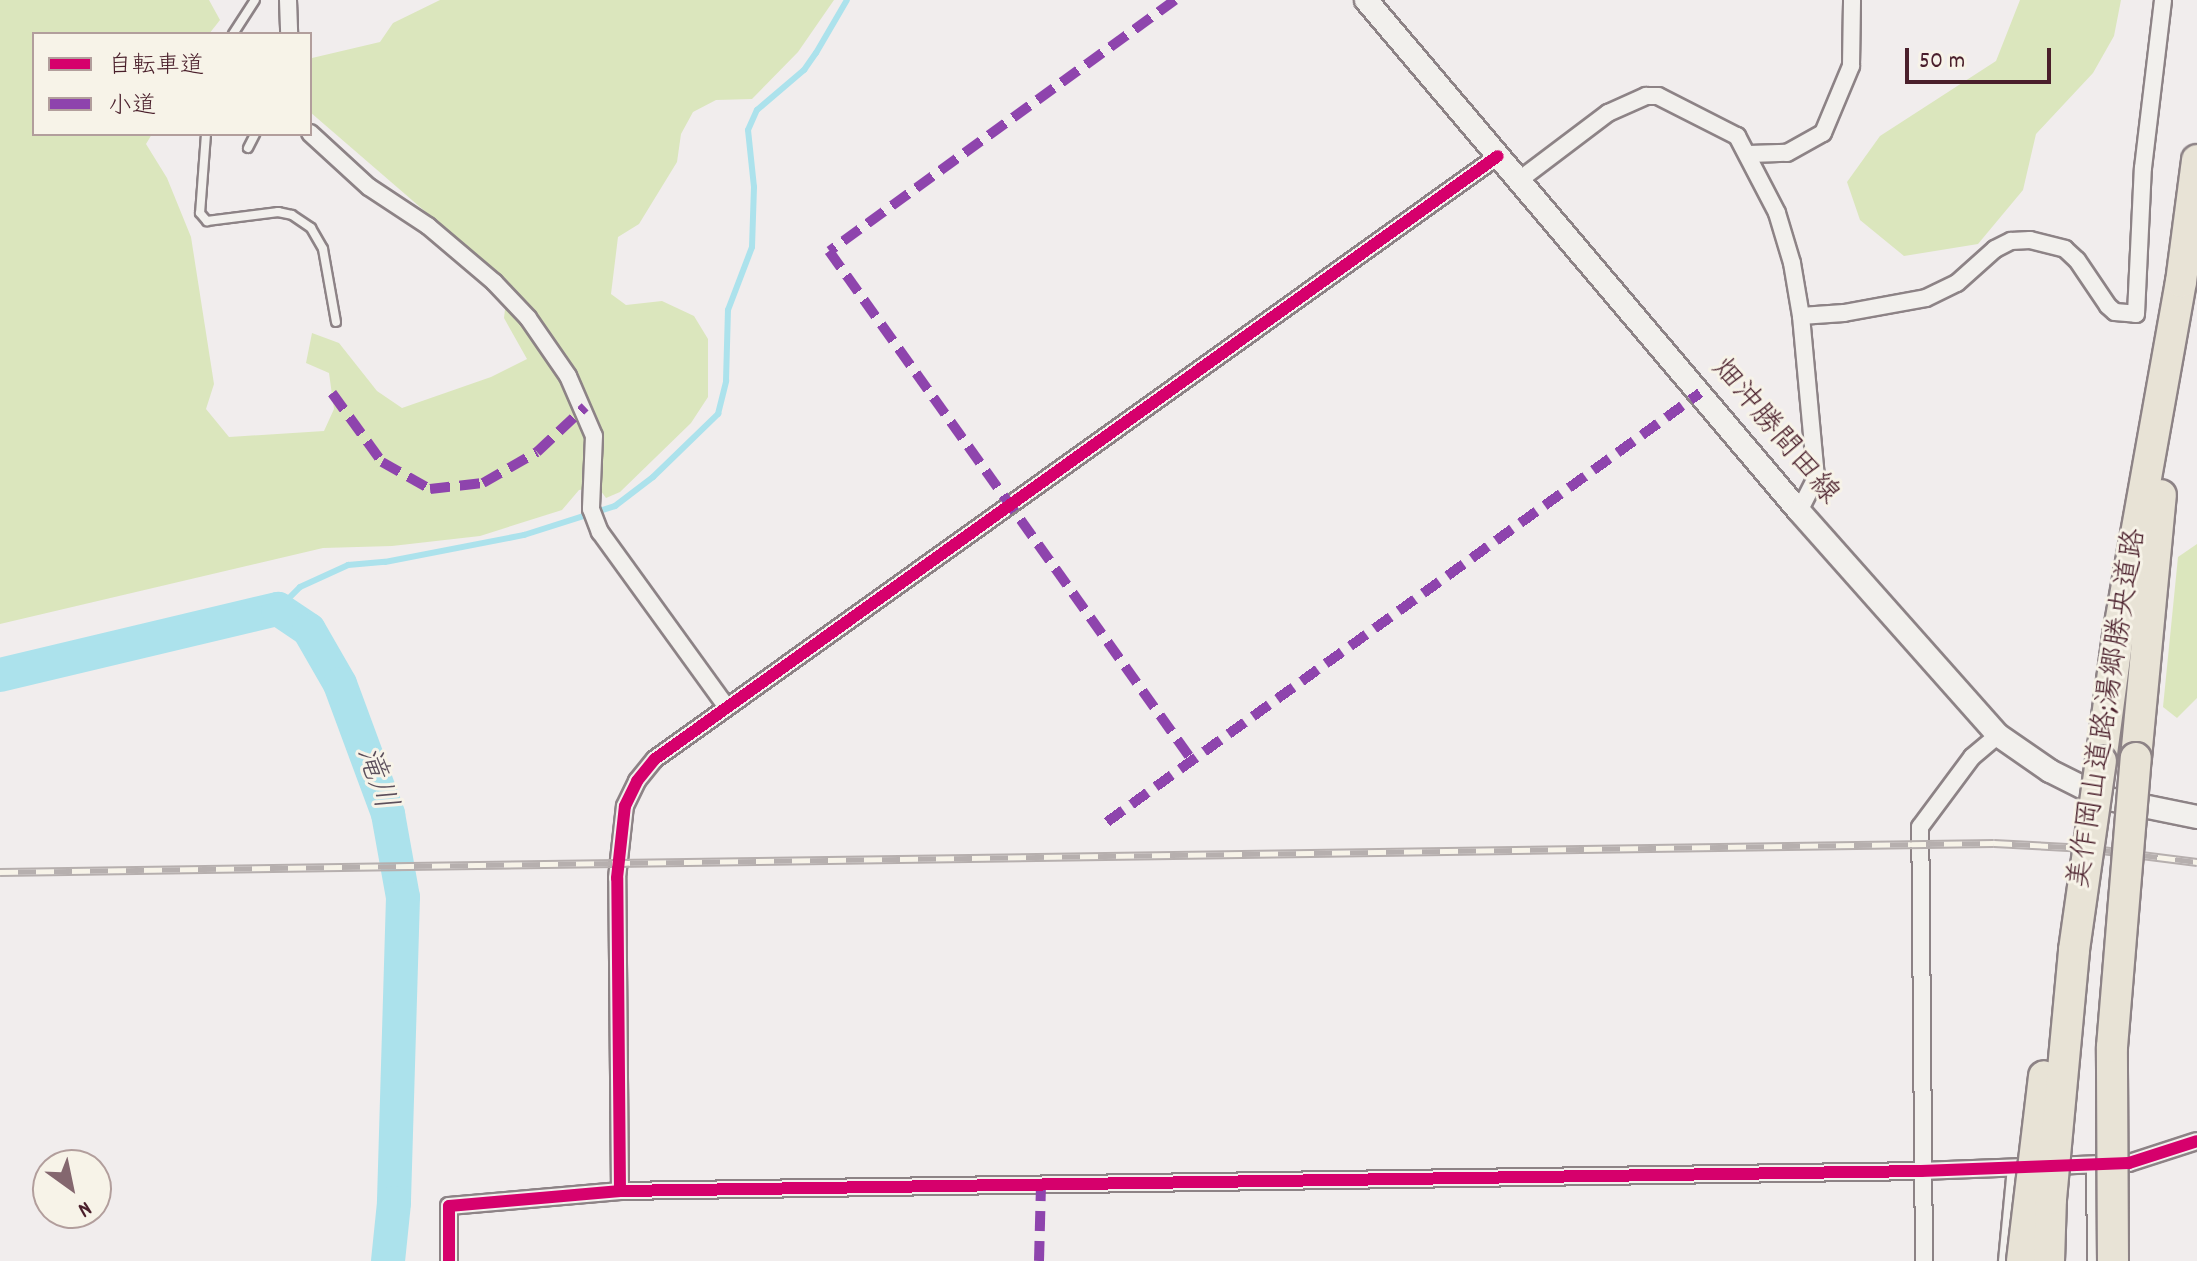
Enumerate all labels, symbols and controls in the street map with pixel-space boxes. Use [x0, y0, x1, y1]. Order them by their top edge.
legend [32, 32, 312, 136]
scale bar [1909, 32, 2055, 82]
text: 50 m [1919, 45, 1965, 79]
text: 自転車道 [108, 50, 204, 84]
text: 小道 [108, 90, 156, 124]
street label: 畑沖勝間田線 [1701, 352, 1845, 514]
street label: 美作岡山道路;湯郷勝央道路 [2064, 526, 2156, 892]
water label: 滝川 [345, 742, 403, 816]
north arrow [32, 1149, 112, 1229]
text: N [71, 1192, 97, 1224]

